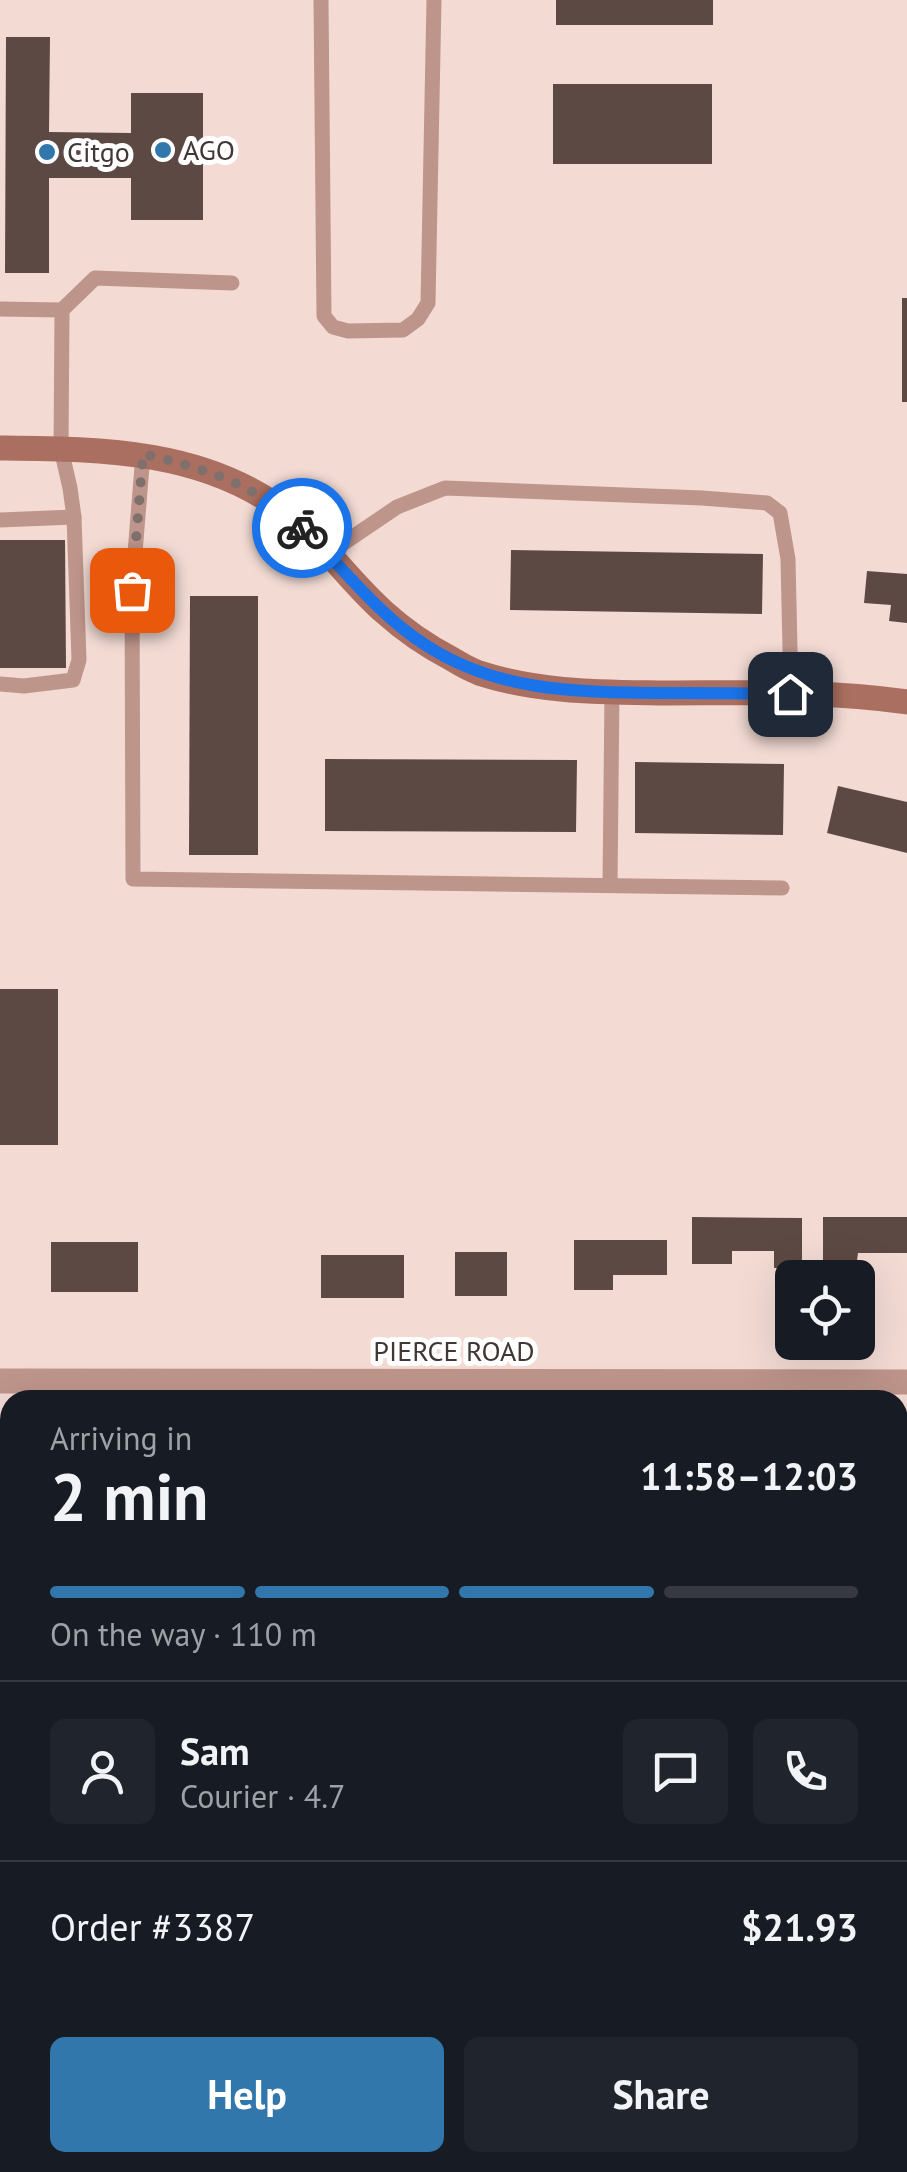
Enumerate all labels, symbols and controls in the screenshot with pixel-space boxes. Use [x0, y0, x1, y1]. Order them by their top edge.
place label: AGO [183, 131, 235, 168]
place label: Citgo [67, 133, 130, 170]
marker: AGO [152, 139, 174, 161]
marker: Citgo [36, 141, 58, 163]
courier [252, 478, 352, 578]
icon: bike [275, 501, 330, 556]
pin [90, 548, 175, 633]
icon: bag [105, 563, 160, 618]
pin [748, 652, 833, 737]
icon: home [763, 667, 818, 722]
map controls [775, 1260, 875, 1360]
button: locate [775, 1260, 875, 1360]
street label: PIERCE ROAD [373, 1332, 535, 1369]
text: Arriving in [50, 1417, 192, 1459]
text: 11:58–12:03 [640, 1451, 858, 1500]
text: 2 min [50, 1454, 209, 1538]
text: On the way · 110 m [50, 1613, 317, 1655]
button: person [50, 1719, 155, 1824]
button: chat [623, 1719, 728, 1824]
button: phone [753, 1719, 858, 1824]
text: Sam [180, 1726, 250, 1775]
text: Courier · 4.7 [180, 1775, 346, 1817]
text: Order #3387 [50, 1902, 255, 1951]
text: $21.93 [741, 1902, 858, 1951]
button: Help [50, 2037, 444, 2152]
button: Share [464, 2037, 858, 2152]

